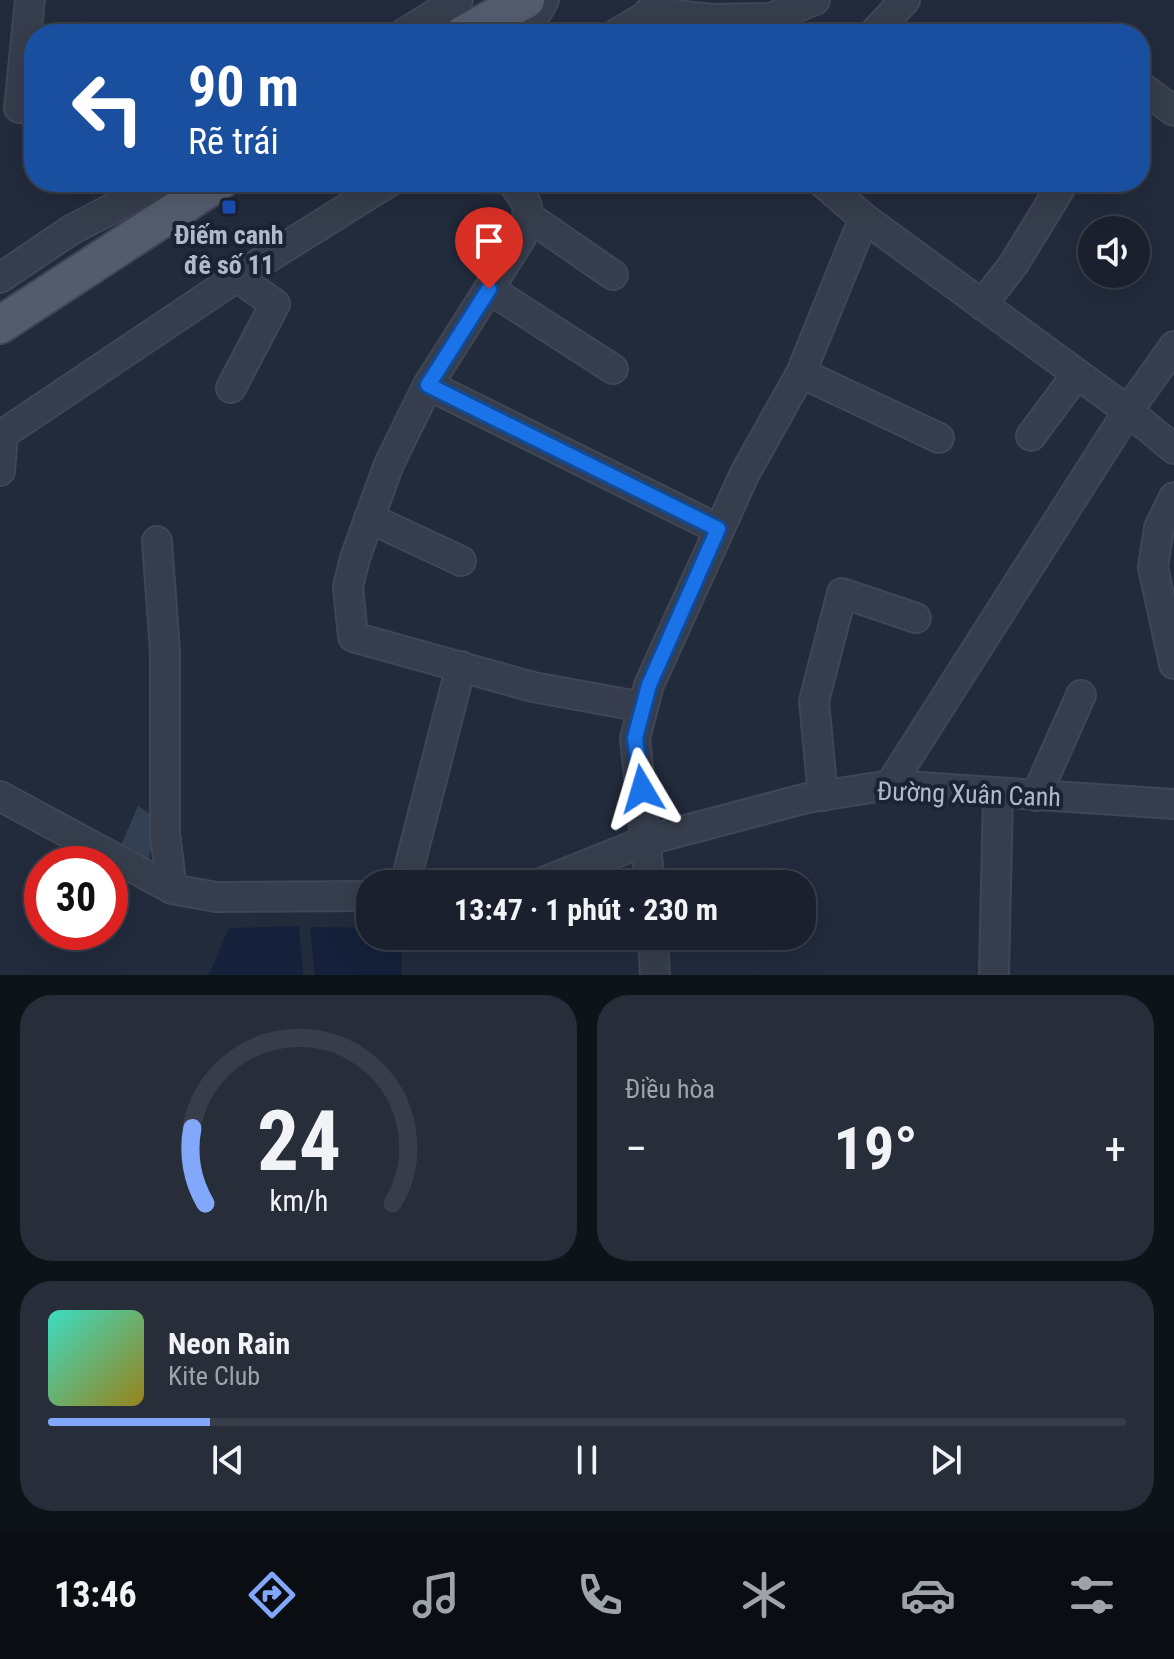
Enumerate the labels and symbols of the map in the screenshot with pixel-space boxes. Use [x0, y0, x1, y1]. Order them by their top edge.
marker: Điếm canh đê số 11 [220, 198, 238, 216]
pin [455, 207, 523, 289]
place label: Điếm canh đê số 11 [174, 220, 284, 280]
position arrow [600, 747, 684, 831]
street label: Đường Xuân Canh [877, 776, 1061, 812]
speed limit sign: 30 [24, 846, 128, 950]

